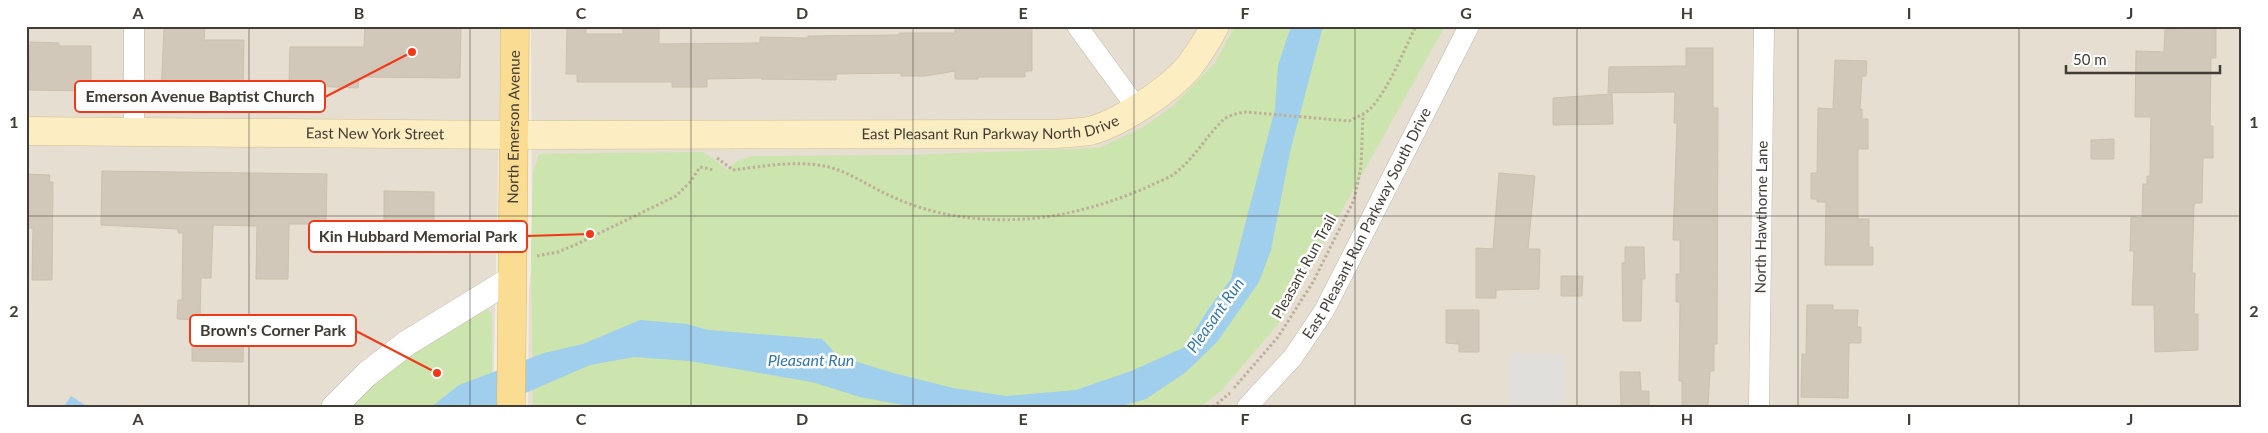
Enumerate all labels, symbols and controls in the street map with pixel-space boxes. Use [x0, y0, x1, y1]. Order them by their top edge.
text: A [131, 3, 144, 22]
text: B [354, 3, 364, 22]
text: C [576, 3, 587, 22]
text: D [796, 3, 808, 22]
text: E [1018, 3, 1028, 22]
text: F [1240, 3, 1250, 22]
text: G [1460, 3, 1472, 22]
text: H [1681, 3, 1693, 22]
text: I [1907, 3, 1911, 22]
text: J [2127, 3, 2133, 22]
scale bar [2066, 42, 2219, 74]
street label: North Emerson Avenue [503, 50, 523, 204]
text: 50 m [2073, 50, 2107, 68]
callout: Emerson Avenue Baptist Church [75, 81, 325, 112]
text: Emerson Avenue Baptist Church [86, 86, 314, 105]
street label: East Pleasant Run Parkway South Drive [1298, 104, 1434, 342]
street label: East Pleasant Run Parkway North Drive [861, 111, 1122, 142]
text: 1 [9, 112, 19, 131]
text: 1 [2249, 112, 2259, 131]
street label: East New York Street [306, 123, 445, 142]
street label: North Hawthorne Lane [1750, 140, 1770, 293]
street label: Pleasant Run Trail [1267, 212, 1339, 321]
callout: Kin Hubbard Memorial Park [309, 221, 527, 252]
text: Kin Hubbard Memorial Park [319, 226, 518, 245]
water label: Pleasant Run [1182, 274, 1247, 356]
text: 2 [9, 301, 19, 320]
text: 2 [2249, 301, 2259, 320]
callout: Brown's Corner Park [190, 315, 356, 346]
text: Brown's Corner Park [200, 320, 346, 339]
water label: Pleasant Run [768, 350, 854, 369]
text: A [131, 409, 144, 428]
text: B [354, 409, 364, 428]
text: C [576, 409, 587, 428]
text: D [796, 409, 808, 428]
text: E [1018, 409, 1028, 428]
text: F [1240, 409, 1250, 428]
text: G [1460, 409, 1472, 428]
text: H [1681, 409, 1693, 428]
text: I [1907, 409, 1911, 428]
text: J [2127, 409, 2133, 428]

